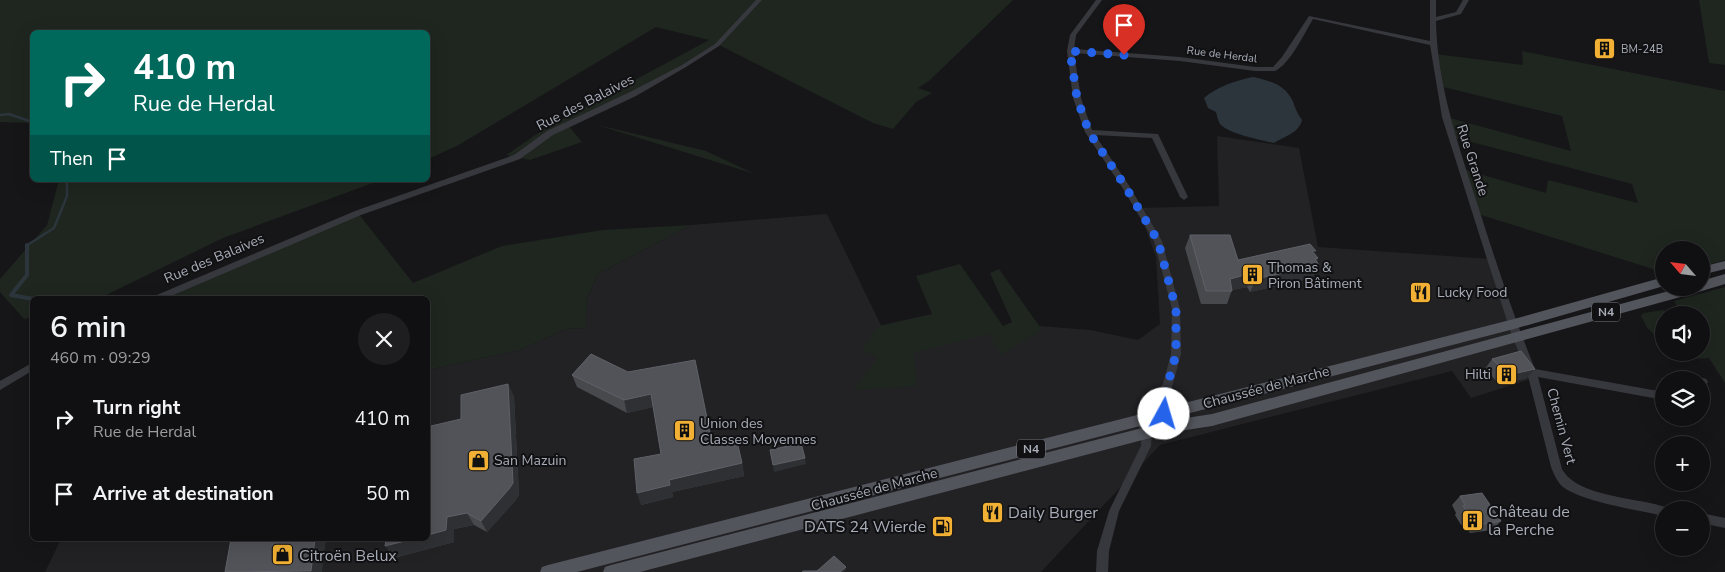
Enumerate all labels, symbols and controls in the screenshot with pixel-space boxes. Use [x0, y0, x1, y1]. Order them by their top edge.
pin [1103, 4, 1145, 55]
icon: arrive [1110, 11, 1138, 39]
building icon: BM-24B [1593, 37, 1617, 61]
place label: BM-24B [1621, 42, 1663, 57]
street label: Rue de Herdal [1186, 43, 1259, 66]
text: 410 m [133, 44, 236, 91]
icon: right [50, 50, 115, 115]
street label: Rue des Balaives [533, 70, 638, 135]
text: Rue de Herdal [133, 89, 275, 119]
street label: Rue Grande [1452, 122, 1493, 198]
icon: arrive [103, 145, 131, 173]
text: Then [50, 146, 93, 172]
street label: Rue des Balaives [161, 229, 267, 288]
north arrow [1655, 241, 1710, 296]
map controls [1655, 241, 1710, 556]
place label: Thomas & Piron Bâtiment [1268, 258, 1362, 293]
building icon: Thomas & Piron Bâtiment [1240, 263, 1264, 287]
restaurant icon: Lucky Food [1409, 280, 1433, 304]
place label: Lucky Food [1437, 283, 1508, 302]
road number: N4 [1592, 302, 1620, 322]
button: sound [1655, 306, 1710, 361]
text: 6 min [50, 307, 126, 348]
button: close [358, 313, 410, 365]
text: 460 m · 09:29 [50, 347, 151, 369]
street label: Chaussée de Marche [1201, 361, 1331, 413]
building icon: Hilti [1495, 362, 1519, 386]
place label: Hilti [1465, 365, 1491, 384]
button: layers [1655, 371, 1710, 426]
street label: Chemin Vert [1542, 386, 1581, 466]
position arrow [1137, 387, 1189, 439]
text: Turn right [93, 395, 180, 421]
icon: right [50, 405, 78, 433]
text: 410 m [355, 406, 410, 432]
place label: Union des Classes Moyennes [700, 414, 817, 449]
building icon: Union des Classes Moyennes [672, 419, 696, 443]
text: Rue de Herdal [93, 421, 196, 443]
button: + [1655, 436, 1710, 491]
road number: N4 [1017, 439, 1045, 458]
shop icon: San Mazuin [466, 448, 490, 472]
place label: San Mazuin [494, 451, 567, 470]
street label: Chaussée de Marche [809, 463, 939, 515]
icon: arrive [50, 480, 78, 508]
text: Arrive at destination [93, 481, 274, 507]
text: 50 m [366, 481, 410, 507]
restaurant icon: Daily Burger [980, 500, 1004, 524]
place label: Château de la Perche [1488, 501, 1570, 541]
button: − [1655, 501, 1710, 556]
place label: Daily Burger [1008, 502, 1098, 524]
building icon: Château de la Perche [1460, 508, 1484, 532]
fuel station icon: DATS 24 Wierde [930, 514, 954, 538]
place label: DATS 24 Wierde [804, 516, 926, 538]
shop icon: Citroën Belux [271, 543, 295, 567]
place label: Citroën Belux [299, 545, 397, 567]

